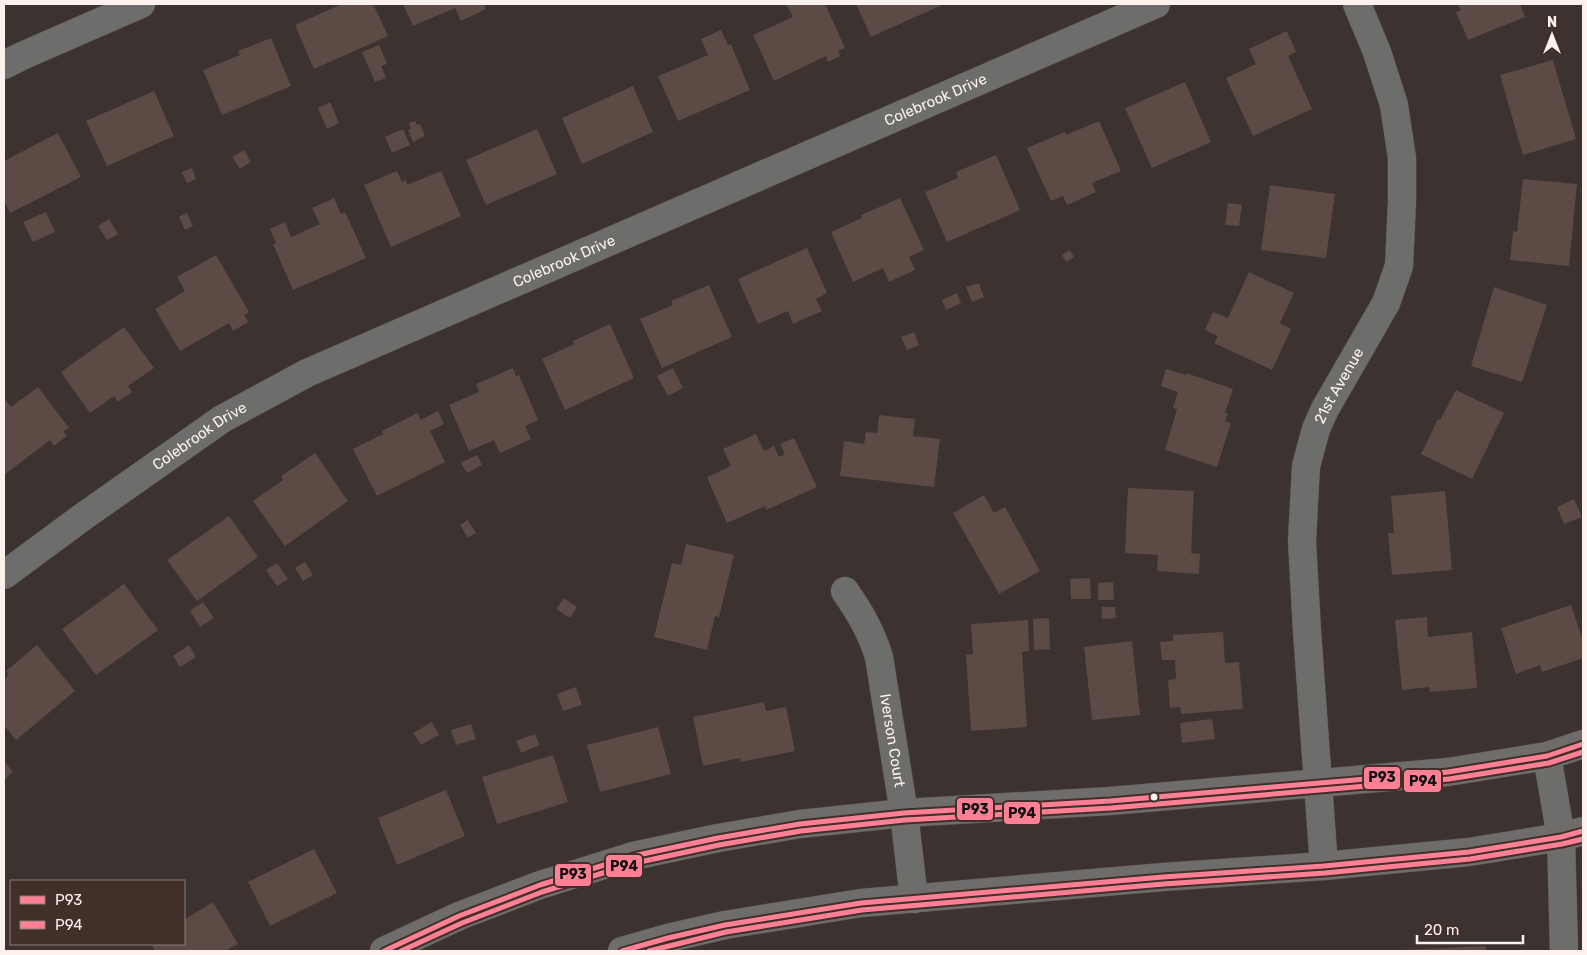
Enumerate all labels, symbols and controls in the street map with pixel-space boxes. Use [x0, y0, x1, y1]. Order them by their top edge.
north arrow [1527, 10, 1577, 60]
text: N [1547, 14, 1557, 31]
street label: Colebrook Drive [882, 70, 989, 130]
street label: Colebrook Drive [510, 231, 618, 291]
street label: 21st Avenue [1310, 345, 1367, 427]
street label: Colebrook Drive [149, 398, 250, 474]
street label: Iverson Court [876, 692, 909, 789]
line badge: P93 [1363, 766, 1401, 790]
text: P93 [1368, 769, 1396, 786]
line badge: P94 [1403, 769, 1442, 793]
text: P94 [1409, 773, 1437, 790]
unlabelled marker [1149, 792, 1159, 802]
line badge: P93 [956, 797, 994, 821]
text: P93 [961, 801, 989, 818]
line badge: P94 [1003, 801, 1041, 825]
text: P94 [1008, 805, 1036, 822]
line badge: P94 [605, 854, 643, 878]
text: P94 [610, 858, 638, 875]
line badge: P93 [554, 863, 592, 887]
text: P93 [559, 866, 587, 883]
legend [10, 880, 185, 945]
text: P93 [55, 891, 82, 909]
scale bar [1417, 912, 1523, 944]
text: P94 [55, 916, 83, 934]
text: 20 m [1424, 921, 1459, 939]

